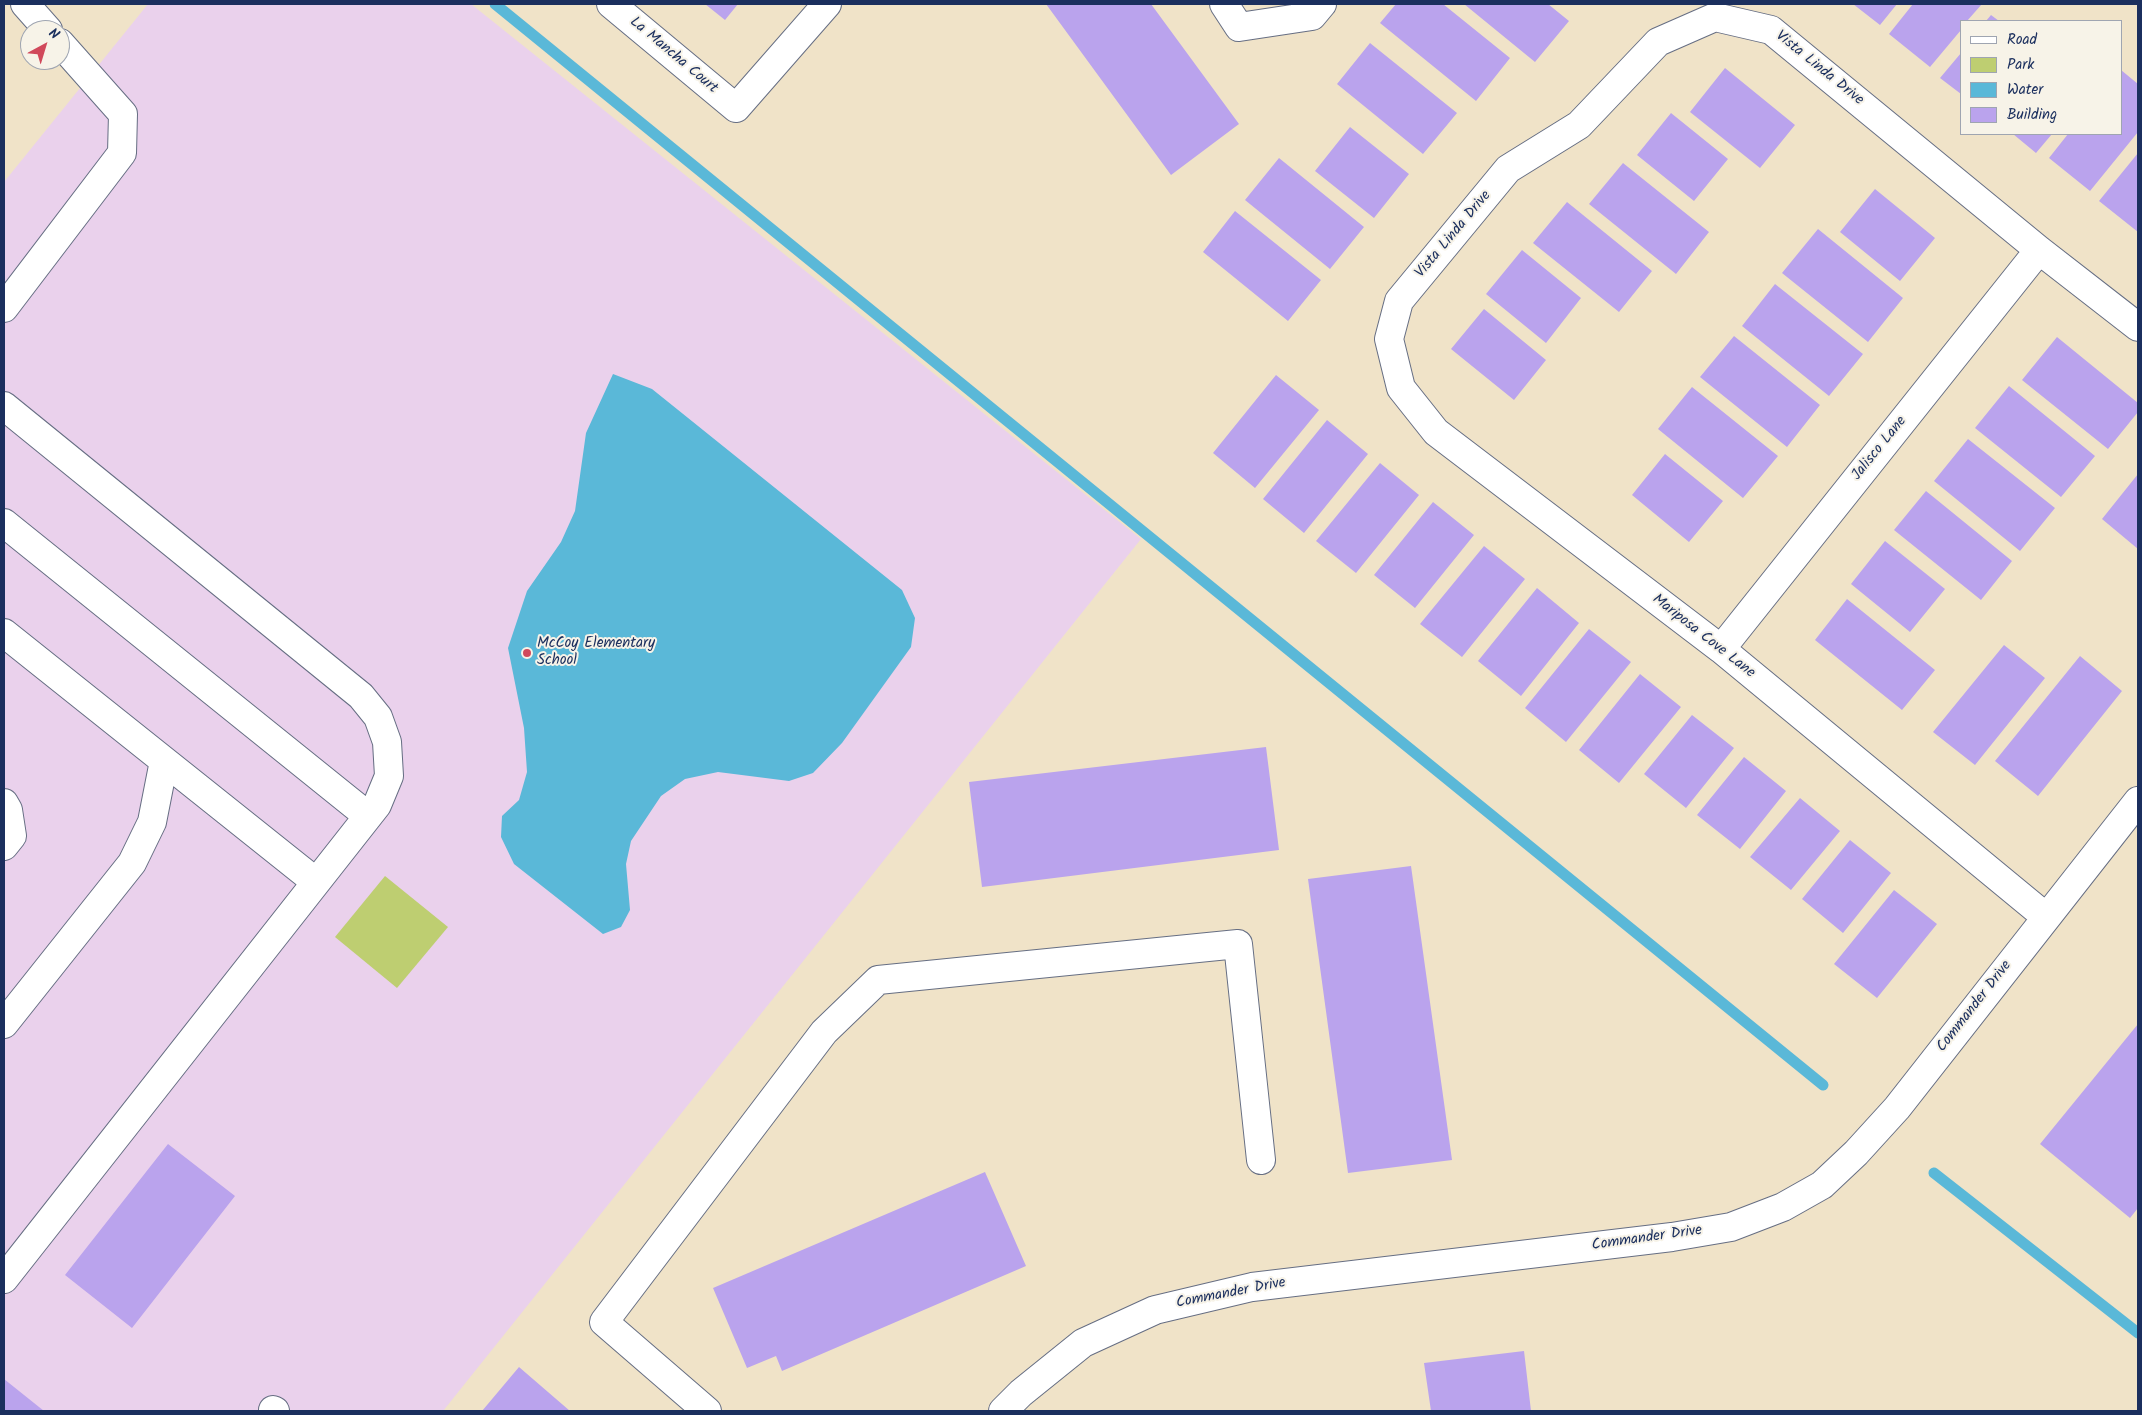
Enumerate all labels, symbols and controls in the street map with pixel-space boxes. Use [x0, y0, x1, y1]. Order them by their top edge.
street label: La Mancha Court [625, 14, 721, 98]
north arrow [20, 20, 70, 70]
legend [1960, 20, 2122, 135]
text: N [43, 23, 64, 45]
street label: Vista Linda Drive [1771, 28, 1867, 110]
text: Road [2007, 28, 2037, 52]
text: Park [2007, 53, 2034, 77]
text: Water [2007, 78, 2043, 102]
text: Building [2007, 103, 2057, 127]
street label: Vista Linda Drive [1412, 188, 1496, 282]
street label: Jalisco Lane [1849, 413, 1911, 485]
street label: Mariposa Cove Lane [1648, 591, 1758, 683]
place label: McCoy Elementary School [537, 635, 655, 670]
marker: McCoy Elementary School [521, 647, 533, 659]
street label: Commander Drive [1934, 958, 2016, 1056]
street label: Commander Drive [1591, 1222, 1703, 1256]
street label: Commander Drive [1175, 1275, 1287, 1313]

